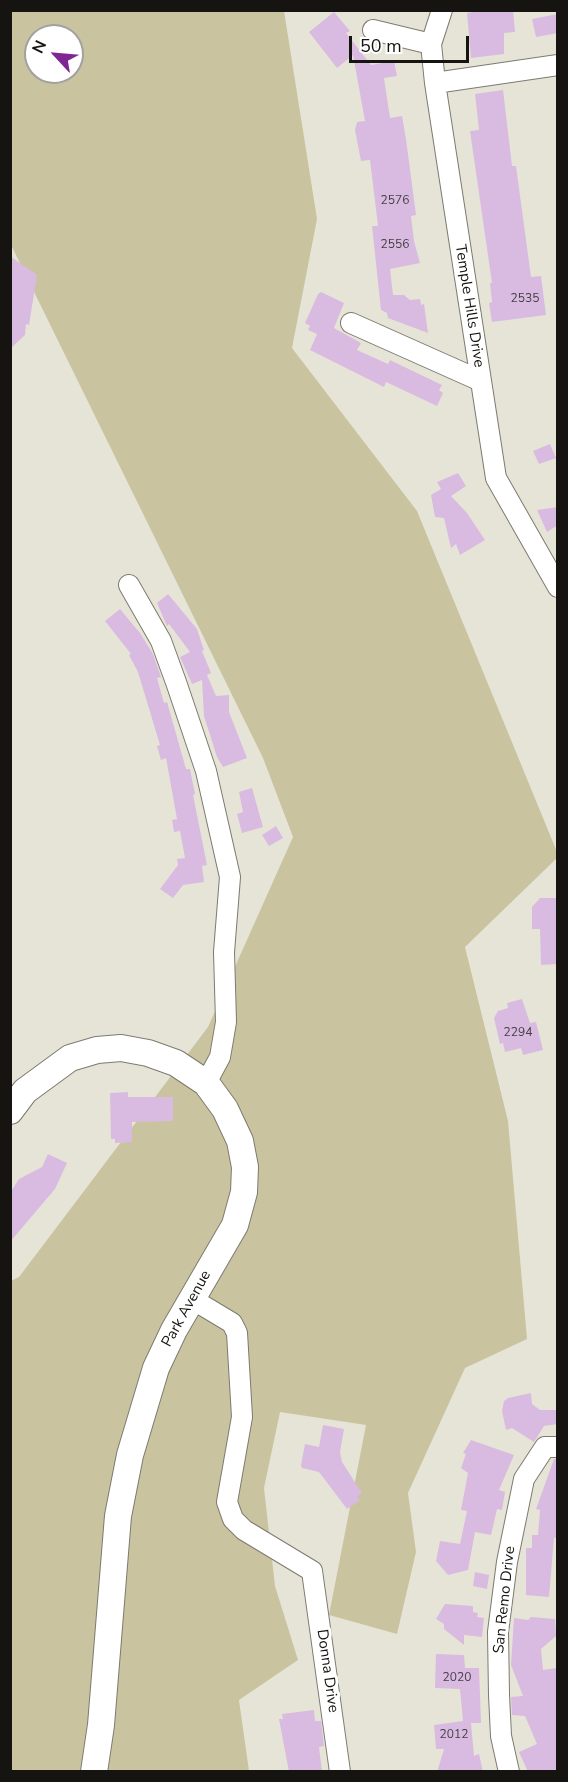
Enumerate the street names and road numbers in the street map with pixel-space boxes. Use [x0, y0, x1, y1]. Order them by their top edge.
street label: Temple Hills Drive [450, 243, 488, 369]
street label: Park Avenue [159, 1268, 215, 1350]
street label: San Remo Drive [490, 1545, 520, 1655]
street label: Donna Drive [312, 1628, 342, 1714]

